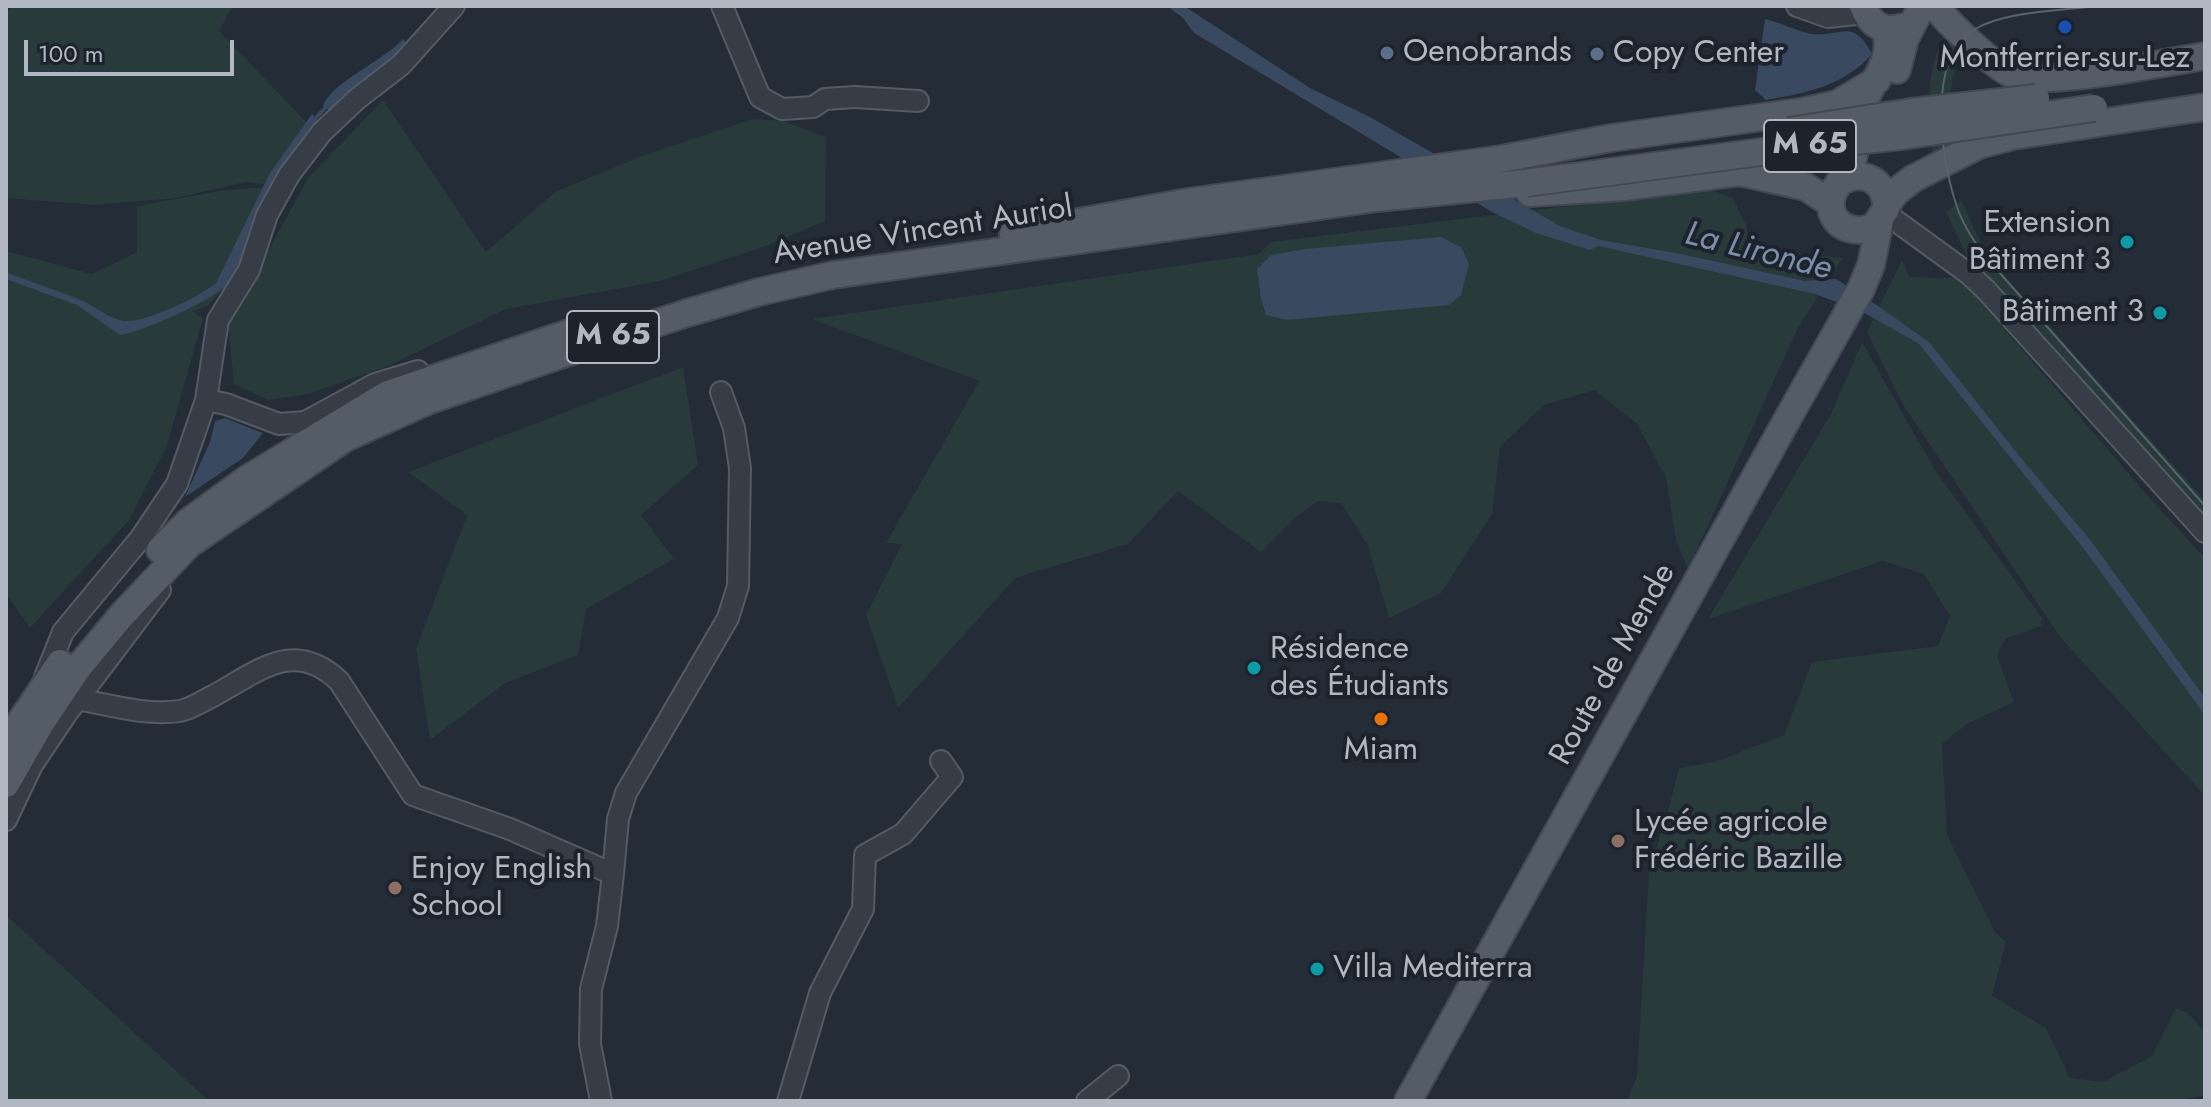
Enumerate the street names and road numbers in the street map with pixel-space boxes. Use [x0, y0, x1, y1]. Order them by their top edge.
road number: M 65 [1764, 120, 1856, 172]
street label: Avenue Vincent Auriol [770, 189, 1076, 275]
road number: M 65 [567, 311, 659, 363]
street label: Route de Mende [1543, 558, 1685, 772]

